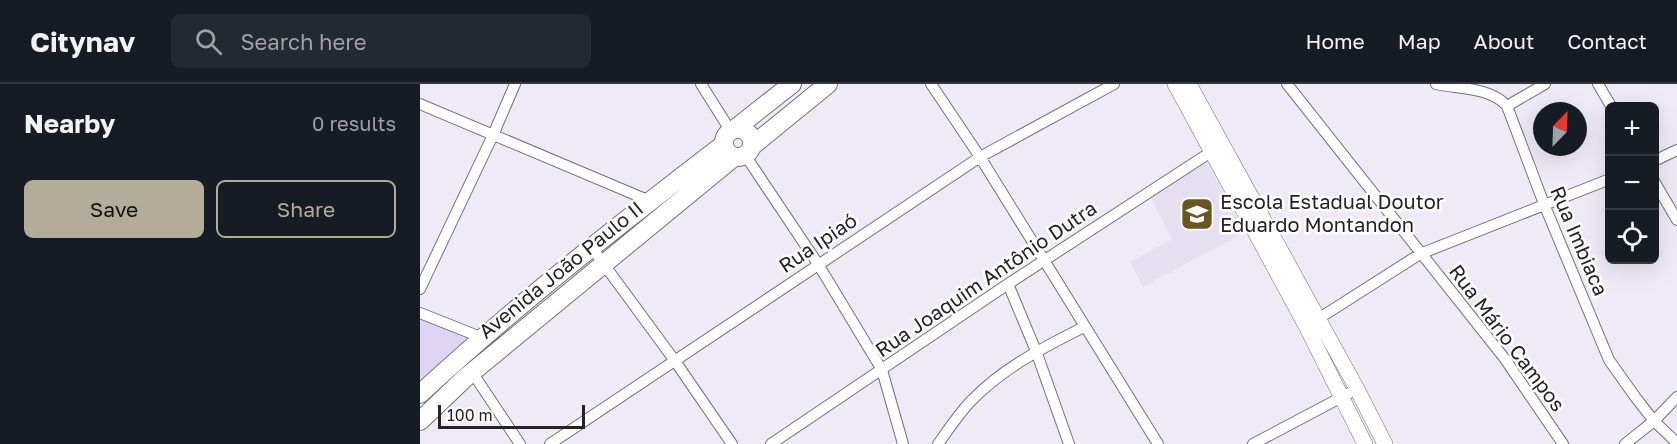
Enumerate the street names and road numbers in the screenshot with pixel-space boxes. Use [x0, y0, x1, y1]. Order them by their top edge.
street label: Rua Imbiaca [1546, 182, 1614, 299]
street label: Rua Joaquim Antônio Dutra [870, 195, 1101, 361]
street label: Avenida João Paulo II [473, 196, 647, 343]
street label: Rua Ipiaó [774, 207, 861, 277]
street label: Rua Mário Campos [1445, 259, 1571, 416]

